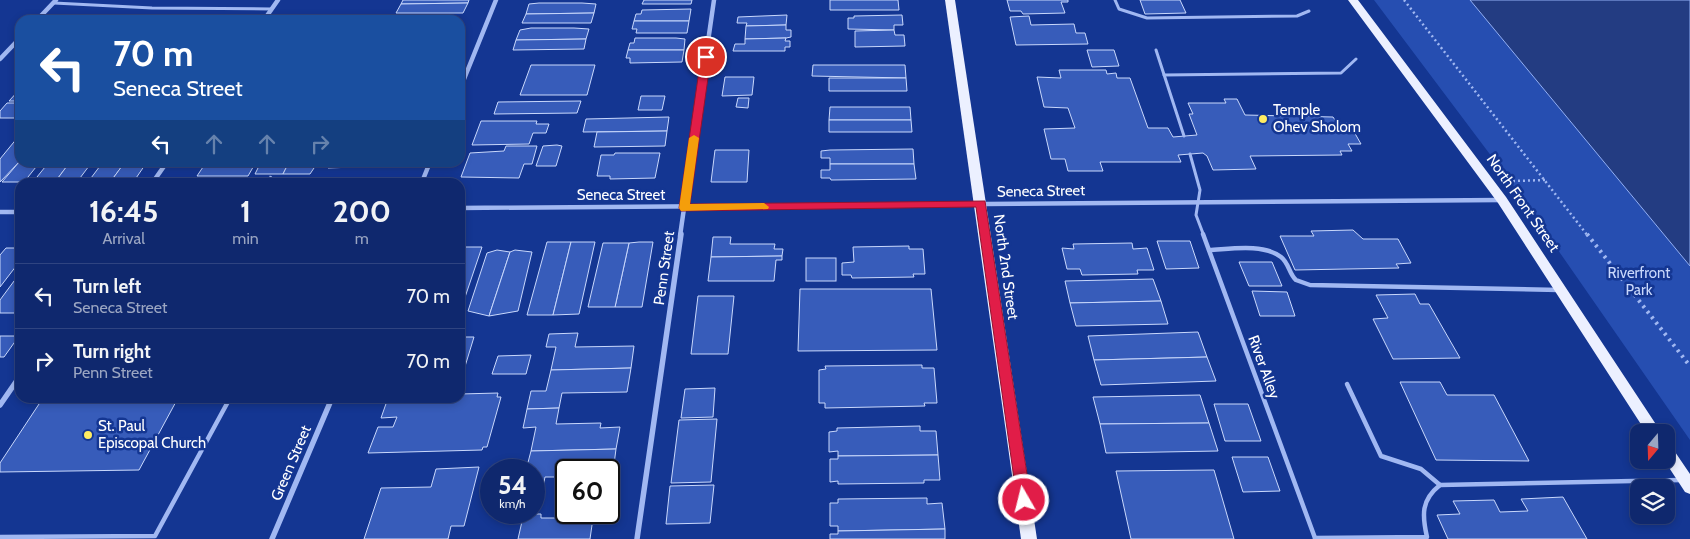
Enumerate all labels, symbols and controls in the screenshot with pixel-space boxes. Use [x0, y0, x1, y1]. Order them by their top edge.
text: 70 m [113, 32, 194, 75]
icon: left [30, 35, 95, 100]
pin [685, 36, 727, 78]
icon: arrive [692, 43, 720, 71]
text: Seneca Street [113, 75, 243, 102]
place label: Temple Ohev Sholom [1273, 101, 1361, 136]
marker: Temple Ohev Sholom [1257, 113, 1269, 125]
icon: left [147, 130, 175, 158]
icon: ahead [200, 130, 228, 158]
icon: ahead [253, 130, 281, 158]
icon: right [306, 130, 334, 158]
street label: North Front Street [1483, 151, 1563, 255]
street label: Seneca Street [997, 181, 1085, 201]
street label: Seneca Street [577, 186, 665, 204]
text: 16:45 [89, 193, 158, 230]
text: 1 [240, 193, 251, 230]
text: 200 [333, 193, 391, 230]
street label: North 2nd Street [990, 213, 1022, 321]
text: Arrival [102, 229, 145, 248]
text: min [232, 229, 259, 248]
text: m [355, 229, 369, 248]
street label: Penn Street [650, 230, 678, 306]
park label: Riverfront Park [1608, 264, 1670, 299]
text: Turn left [73, 275, 141, 298]
icon: left [30, 282, 58, 310]
text: 70 m [406, 285, 450, 308]
text: Seneca Street [73, 298, 167, 317]
street label: River Alley [1244, 333, 1284, 402]
text: Turn right [73, 340, 151, 363]
icon: right [30, 347, 58, 375]
text: 70 m [406, 350, 450, 373]
text: Penn Street [73, 363, 153, 382]
place label: St. Paul Episcopal Church [98, 417, 206, 452]
street label: Green Street [267, 423, 315, 503]
north arrow [1630, 424, 1675, 469]
map controls [1630, 424, 1675, 524]
marker: St. Paul Episcopal Church [82, 429, 94, 441]
speed limit sign: 60 [555, 459, 620, 524]
text: 54 [498, 470, 527, 500]
position arrow [997, 473, 1049, 525]
button: layers [1630, 479, 1675, 524]
text: km/h [499, 496, 526, 511]

